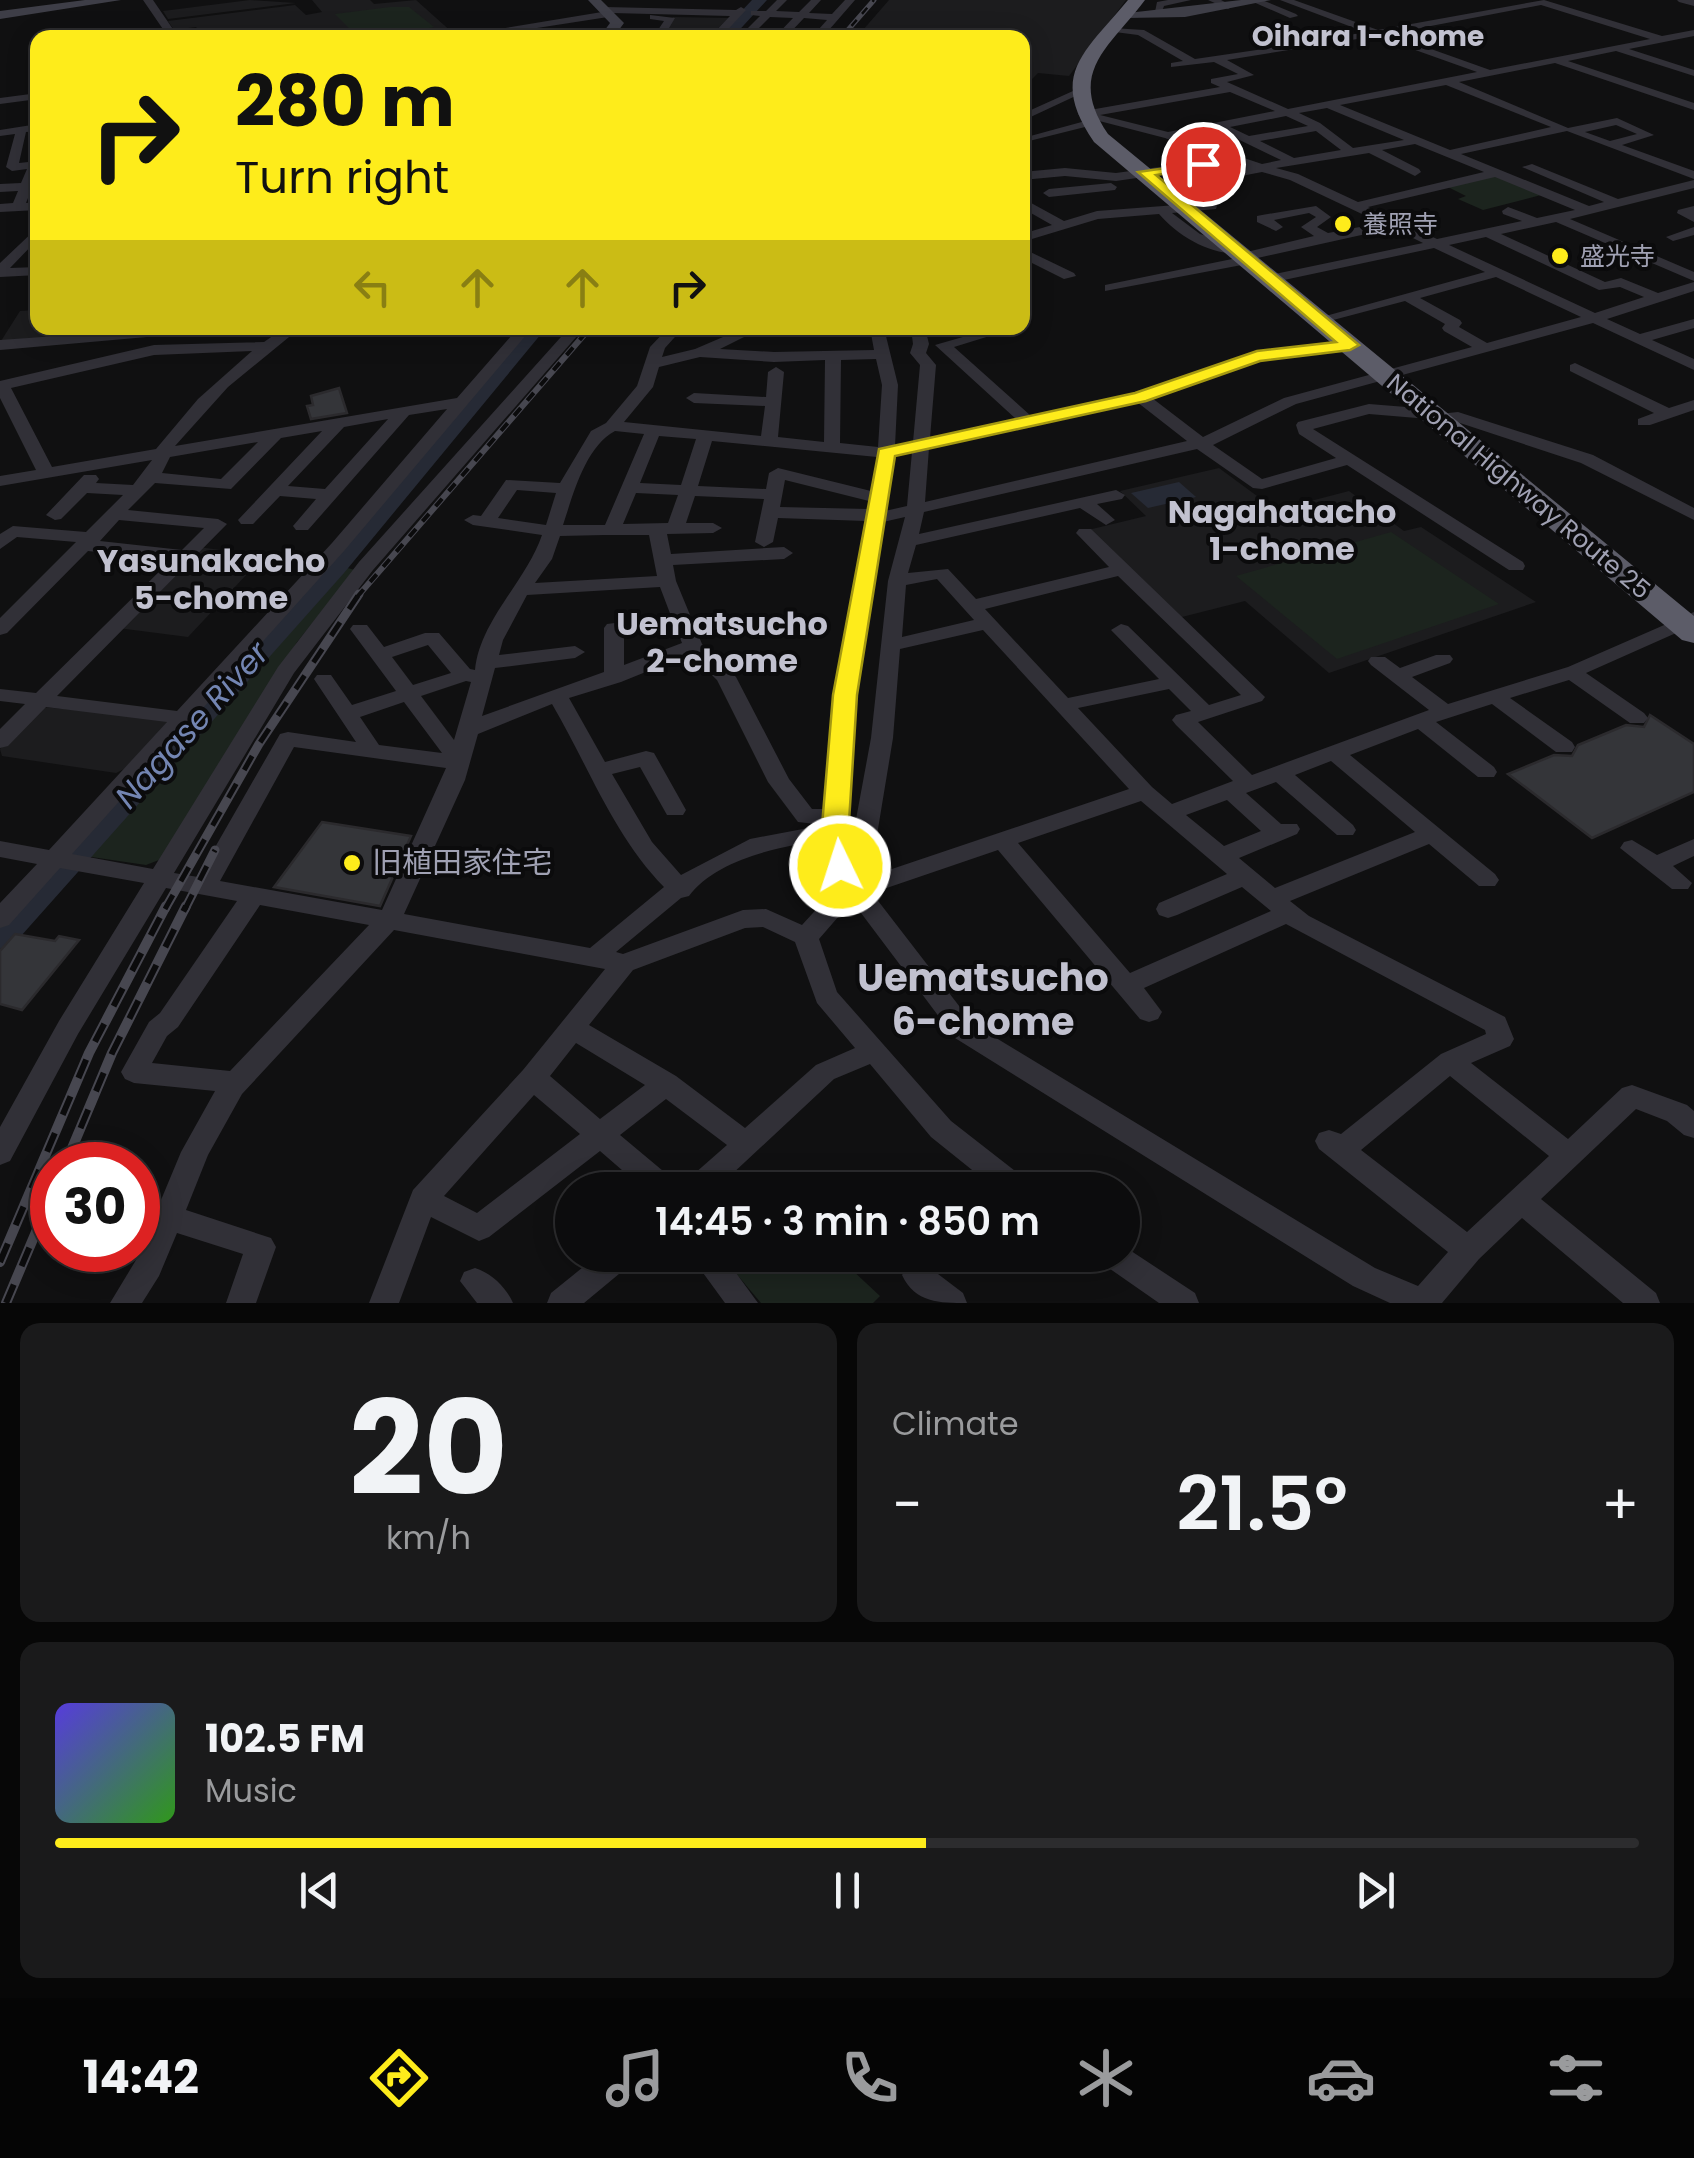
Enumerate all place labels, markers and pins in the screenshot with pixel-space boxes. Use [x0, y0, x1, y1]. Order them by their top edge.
pin [1161, 122, 1246, 207]
place label: 養照寺 [1363, 207, 1438, 242]
marker: 養照寺 [1332, 213, 1354, 235]
place label: 盛光寺 [1580, 239, 1655, 274]
marker: 盛光寺 [1549, 245, 1571, 267]
place label: 旧植田家住宅 [372, 841, 552, 884]
marker: 旧植田家住宅 [341, 852, 363, 874]

